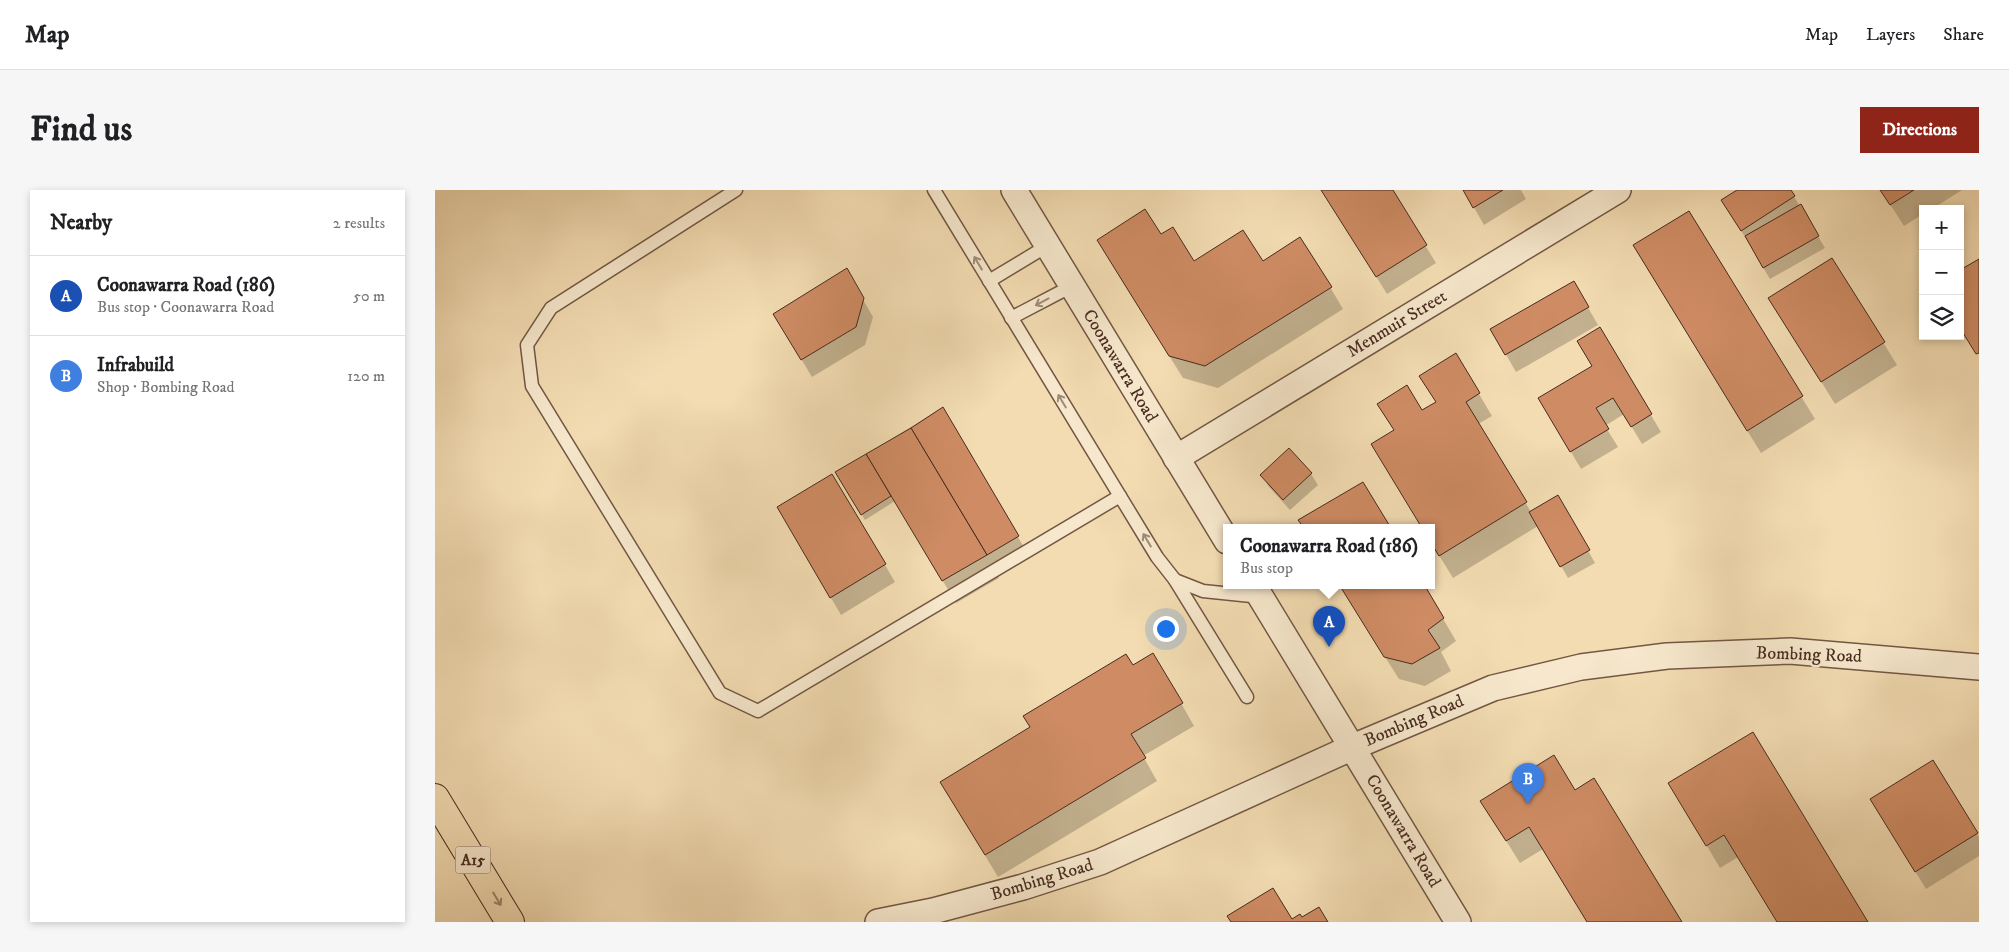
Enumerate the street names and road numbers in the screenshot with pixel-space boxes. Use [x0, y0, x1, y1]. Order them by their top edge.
street label: Menmuir Street [1343, 285, 1451, 363]
street label: Coonawarra Road [1078, 306, 1162, 426]
street label: Bombing Road [1756, 642, 1862, 668]
street label: Bombing Road [1361, 690, 1467, 752]
street label: Coonawarra Road [1361, 771, 1445, 891]
road number: A15 [455, 846, 491, 874]
street label: Bombing Road [988, 854, 1096, 906]

